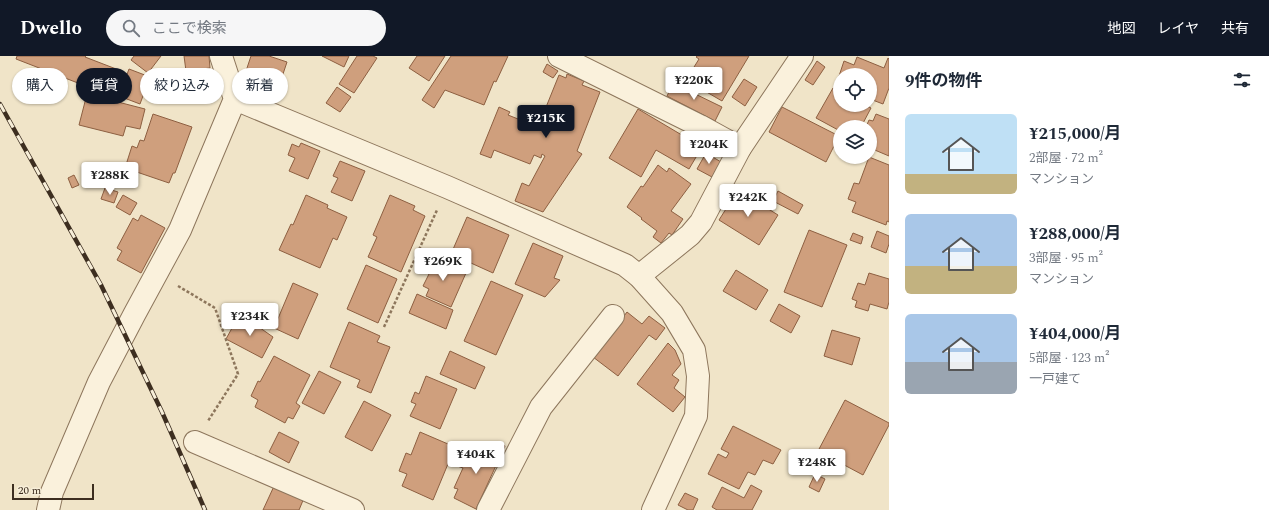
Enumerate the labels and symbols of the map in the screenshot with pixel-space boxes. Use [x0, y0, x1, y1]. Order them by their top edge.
pin: ¥220K [666, 67, 722, 101]
pin: ¥215K [518, 105, 574, 139]
pin: ¥204K [681, 131, 737, 165]
pin: ¥288K [82, 162, 138, 196]
pin: ¥242K [720, 184, 776, 218]
pin: ¥269K [415, 248, 471, 282]
pin: ¥234K [222, 303, 278, 337]
pin: ¥404K [448, 441, 504, 475]
pin: ¥248K [789, 449, 845, 483]
scale bar [12, 482, 94, 501]

